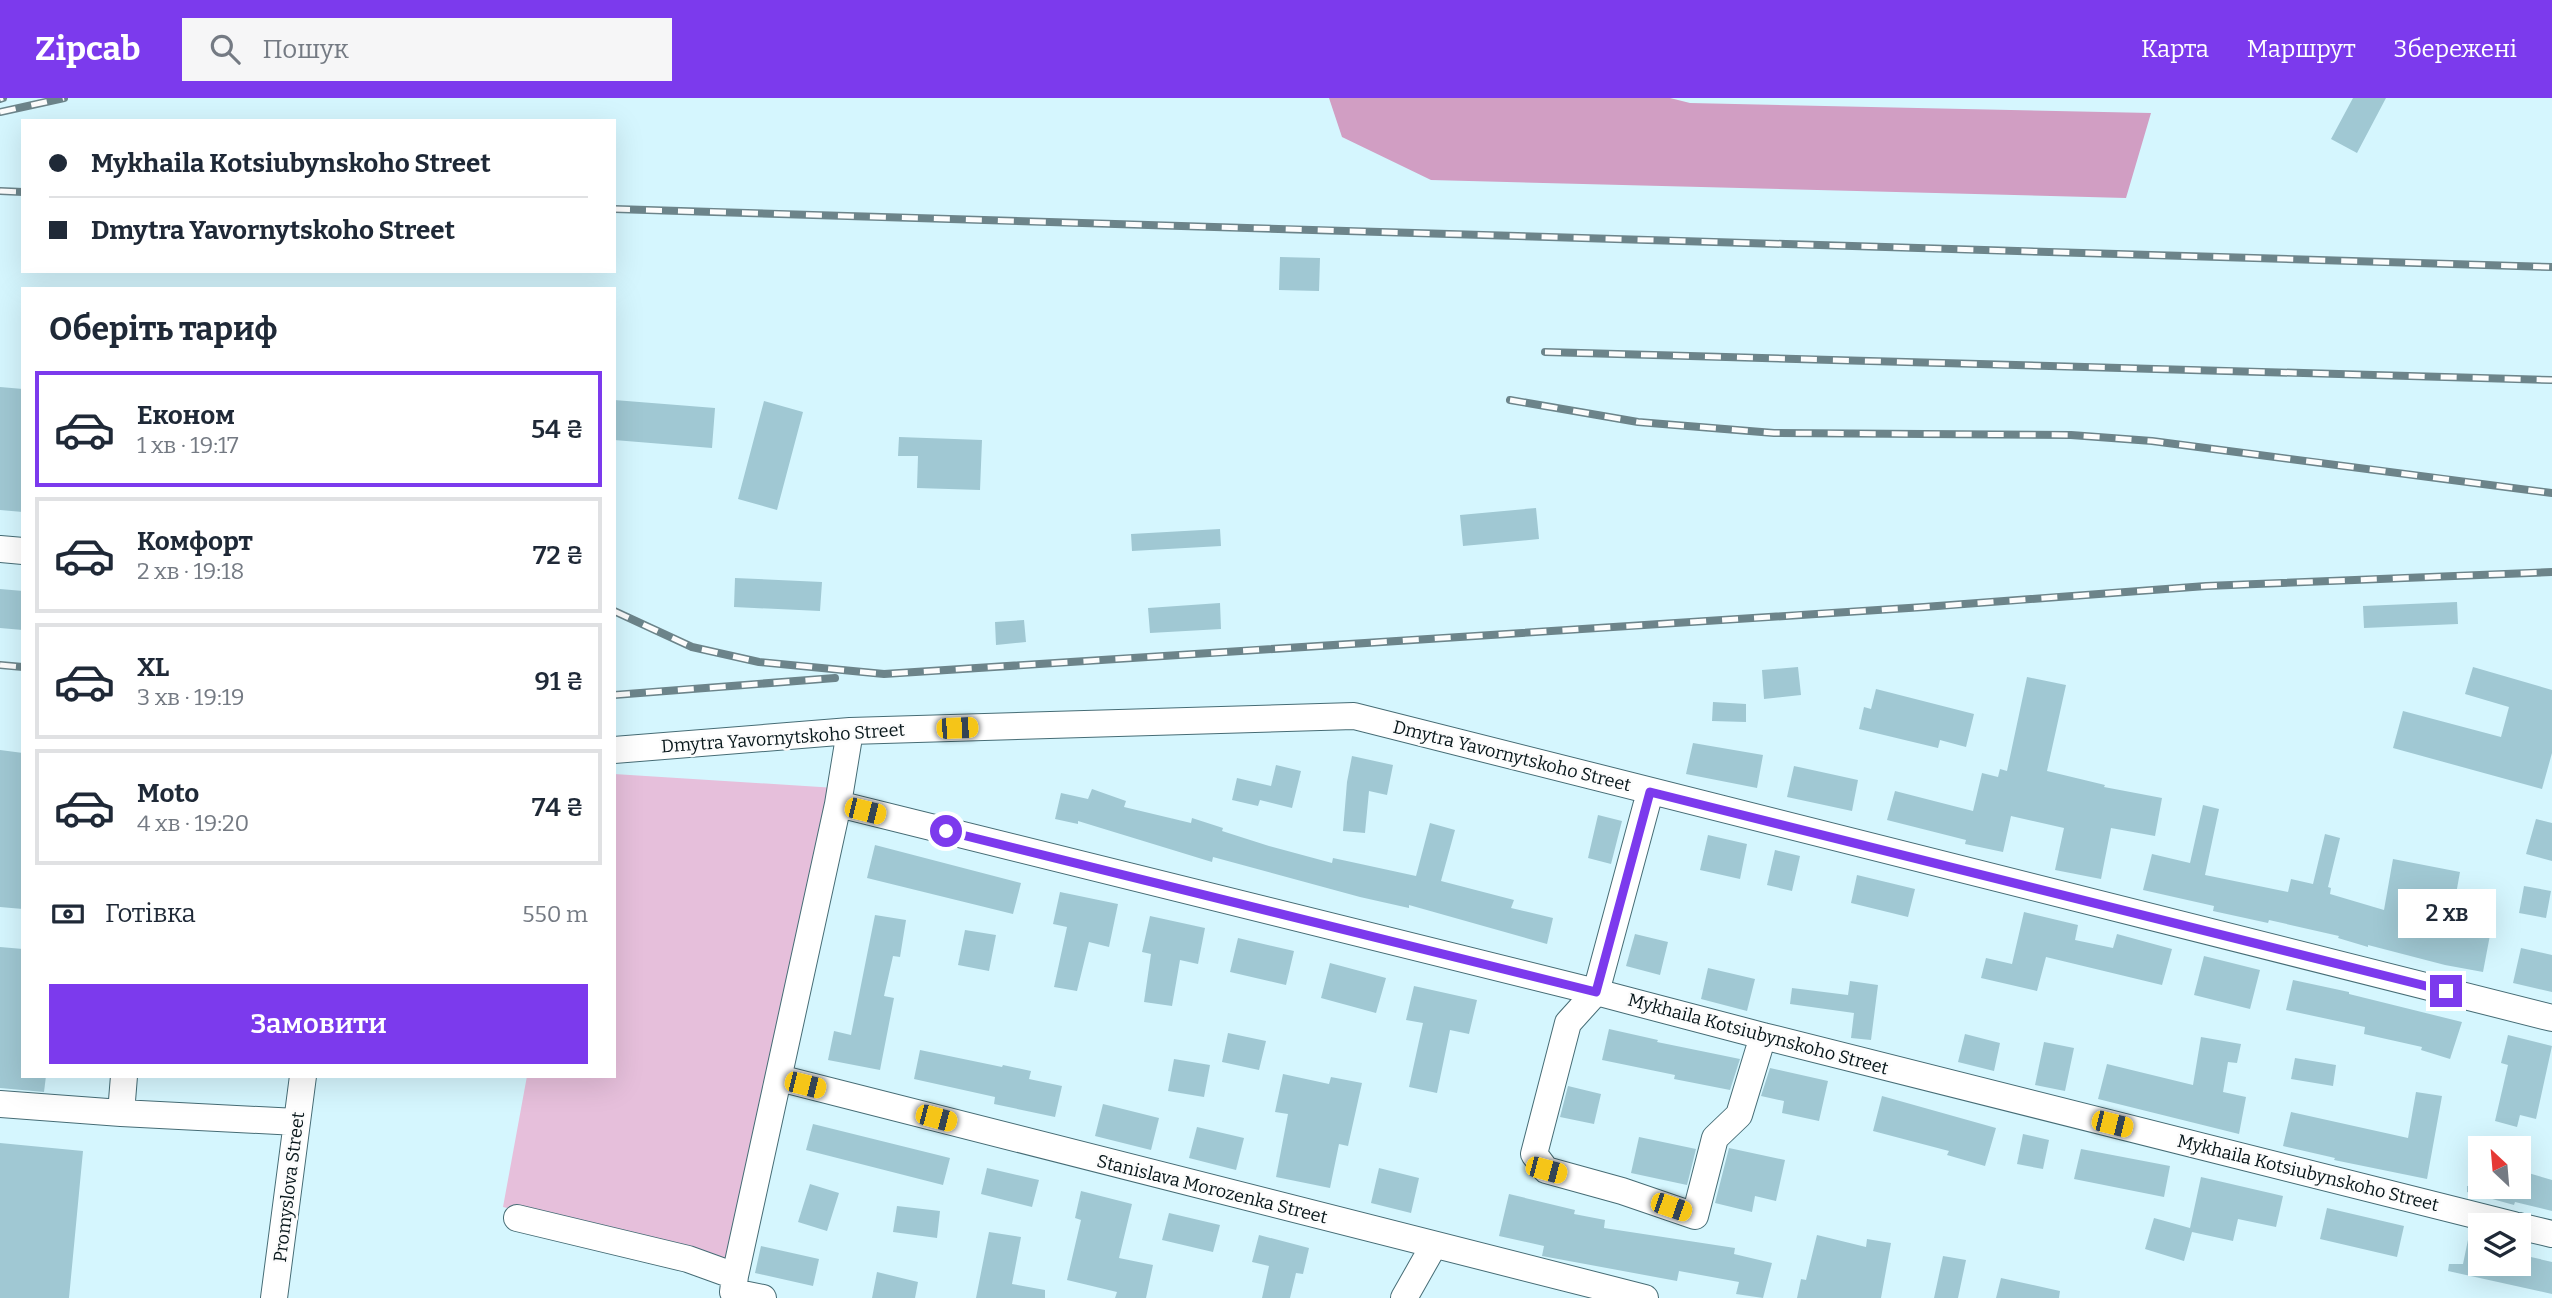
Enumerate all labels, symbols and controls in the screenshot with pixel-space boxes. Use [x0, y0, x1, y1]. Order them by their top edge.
search box [182, 18, 672, 81]
text: Zipcab [35, 29, 140, 69]
icon: search [206, 30, 244, 68]
text: Пошук [262, 34, 349, 65]
text: Карта [2141, 35, 2209, 63]
text: Маршрут [2247, 35, 2356, 63]
text: Збережені [2394, 35, 2517, 63]
text: Mykhaila Kotsiubynskoho Street [91, 148, 491, 179]
text: Dmytra Yavornytskoho Street [91, 215, 455, 246]
text: Оберіть тариф [49, 310, 277, 348]
icon: car [53, 398, 116, 461]
text: Економ [137, 400, 235, 431]
text: 54 ₴ [531, 414, 584, 445]
text: 1 хв · 19:17 [137, 431, 239, 459]
icon: car [53, 524, 116, 587]
text: Комфорт [137, 526, 253, 557]
text: 72 ₴ [533, 540, 584, 571]
text: 2 хв · 19:18 [137, 557, 244, 585]
icon: car [53, 650, 116, 713]
text: XL [137, 652, 169, 683]
text: 91 ₴ [534, 666, 584, 697]
text: 3 хв · 19:19 [137, 683, 245, 711]
street label: Dmytra Yavornytskoho Street [1391, 716, 1634, 796]
car [936, 717, 979, 739]
street label: Dmytra Yavornytskoho Street [660, 718, 906, 757]
icon: car [53, 776, 116, 839]
text: Moto [137, 778, 199, 809]
text: 74 ₴ [532, 792, 584, 823]
car [843, 796, 888, 826]
text: 4 хв · 19:20 [137, 809, 249, 837]
route start [930, 815, 962, 847]
callout: 2 хв [2397, 890, 2495, 938]
icon: cash [49, 895, 87, 933]
text: Готівка [105, 898, 196, 929]
text: 2 хв [2426, 899, 2468, 927]
text: 550 m [522, 900, 588, 928]
route end [2430, 975, 2462, 1007]
button: Замовити [49, 984, 588, 1064]
street label: Mykhaila Kotsiubynskoho Street [1625, 989, 1891, 1080]
car [783, 1070, 828, 1100]
car [913, 1102, 960, 1134]
car [2090, 1109, 2135, 1139]
street label: Promyslova Street [269, 1110, 309, 1263]
street label: Mykhaila Kotsiubynskoho Street [2175, 1130, 2441, 1216]
north arrow [2468, 1136, 2530, 1199]
map controls [2468, 1136, 2531, 1276]
street label: Stanislava Morozenka Street [1094, 1150, 1330, 1228]
car [1523, 1154, 1570, 1186]
car [1648, 1190, 1695, 1224]
button: layers [2468, 1213, 2531, 1276]

